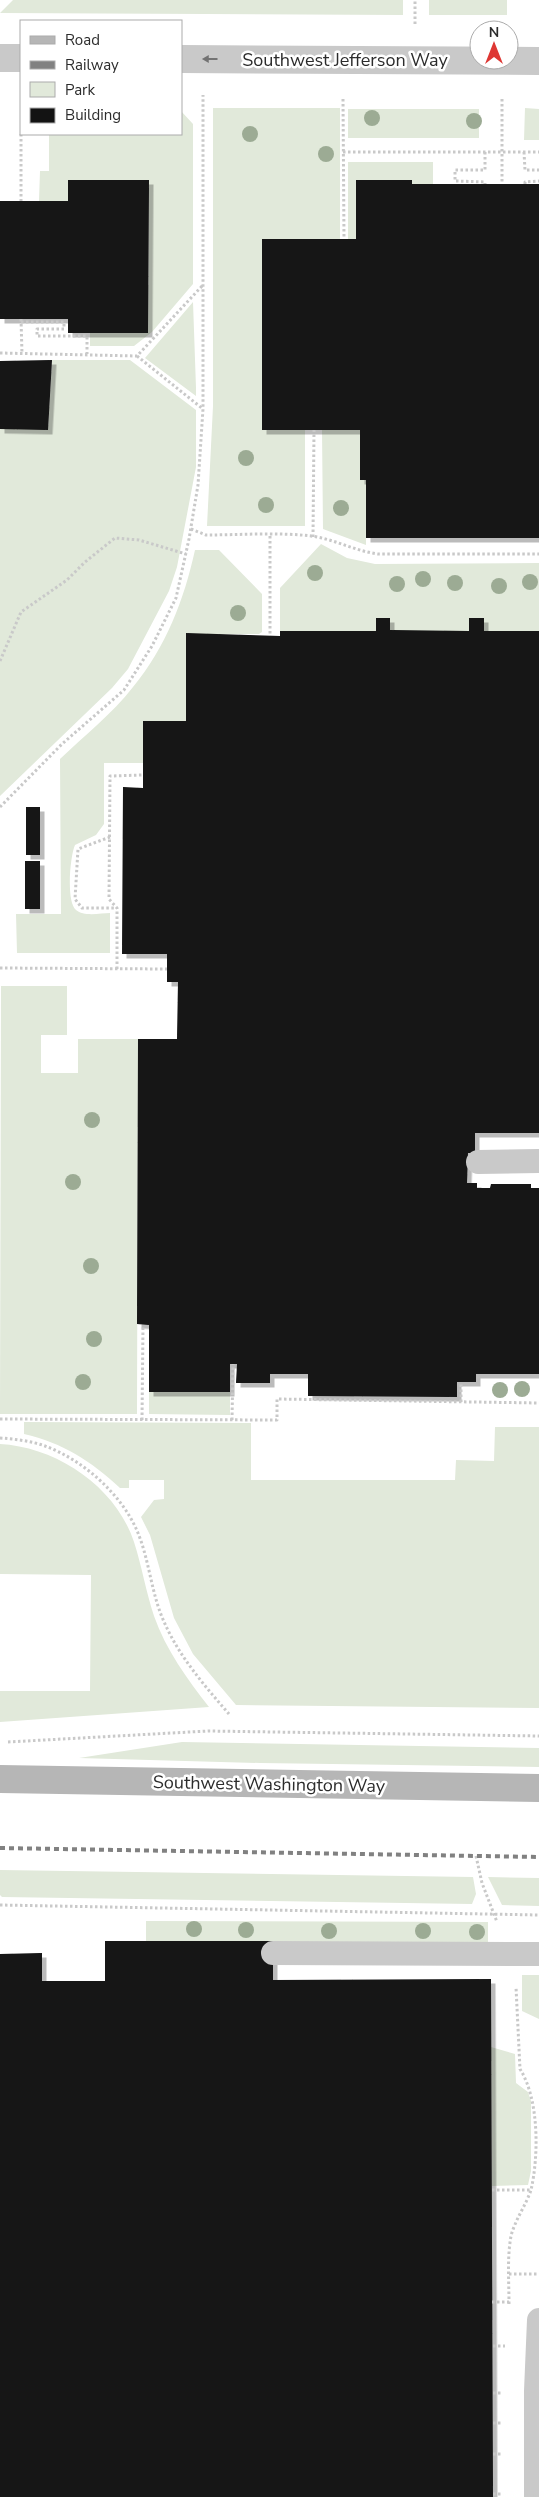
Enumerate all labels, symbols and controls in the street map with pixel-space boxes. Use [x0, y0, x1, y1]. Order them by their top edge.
legend [20, 20, 182, 135]
north arrow [469, 20, 519, 70]
text: N [489, 23, 499, 42]
text: Road [65, 30, 100, 50]
street label: Southwest Jefferson Way [242, 48, 448, 72]
text: Railway [65, 55, 119, 75]
one-way arrow [202, 55, 218, 63]
text: Park [65, 80, 95, 100]
text: Building [65, 105, 121, 125]
street label: Southwest Washington Way [153, 1770, 386, 1798]

